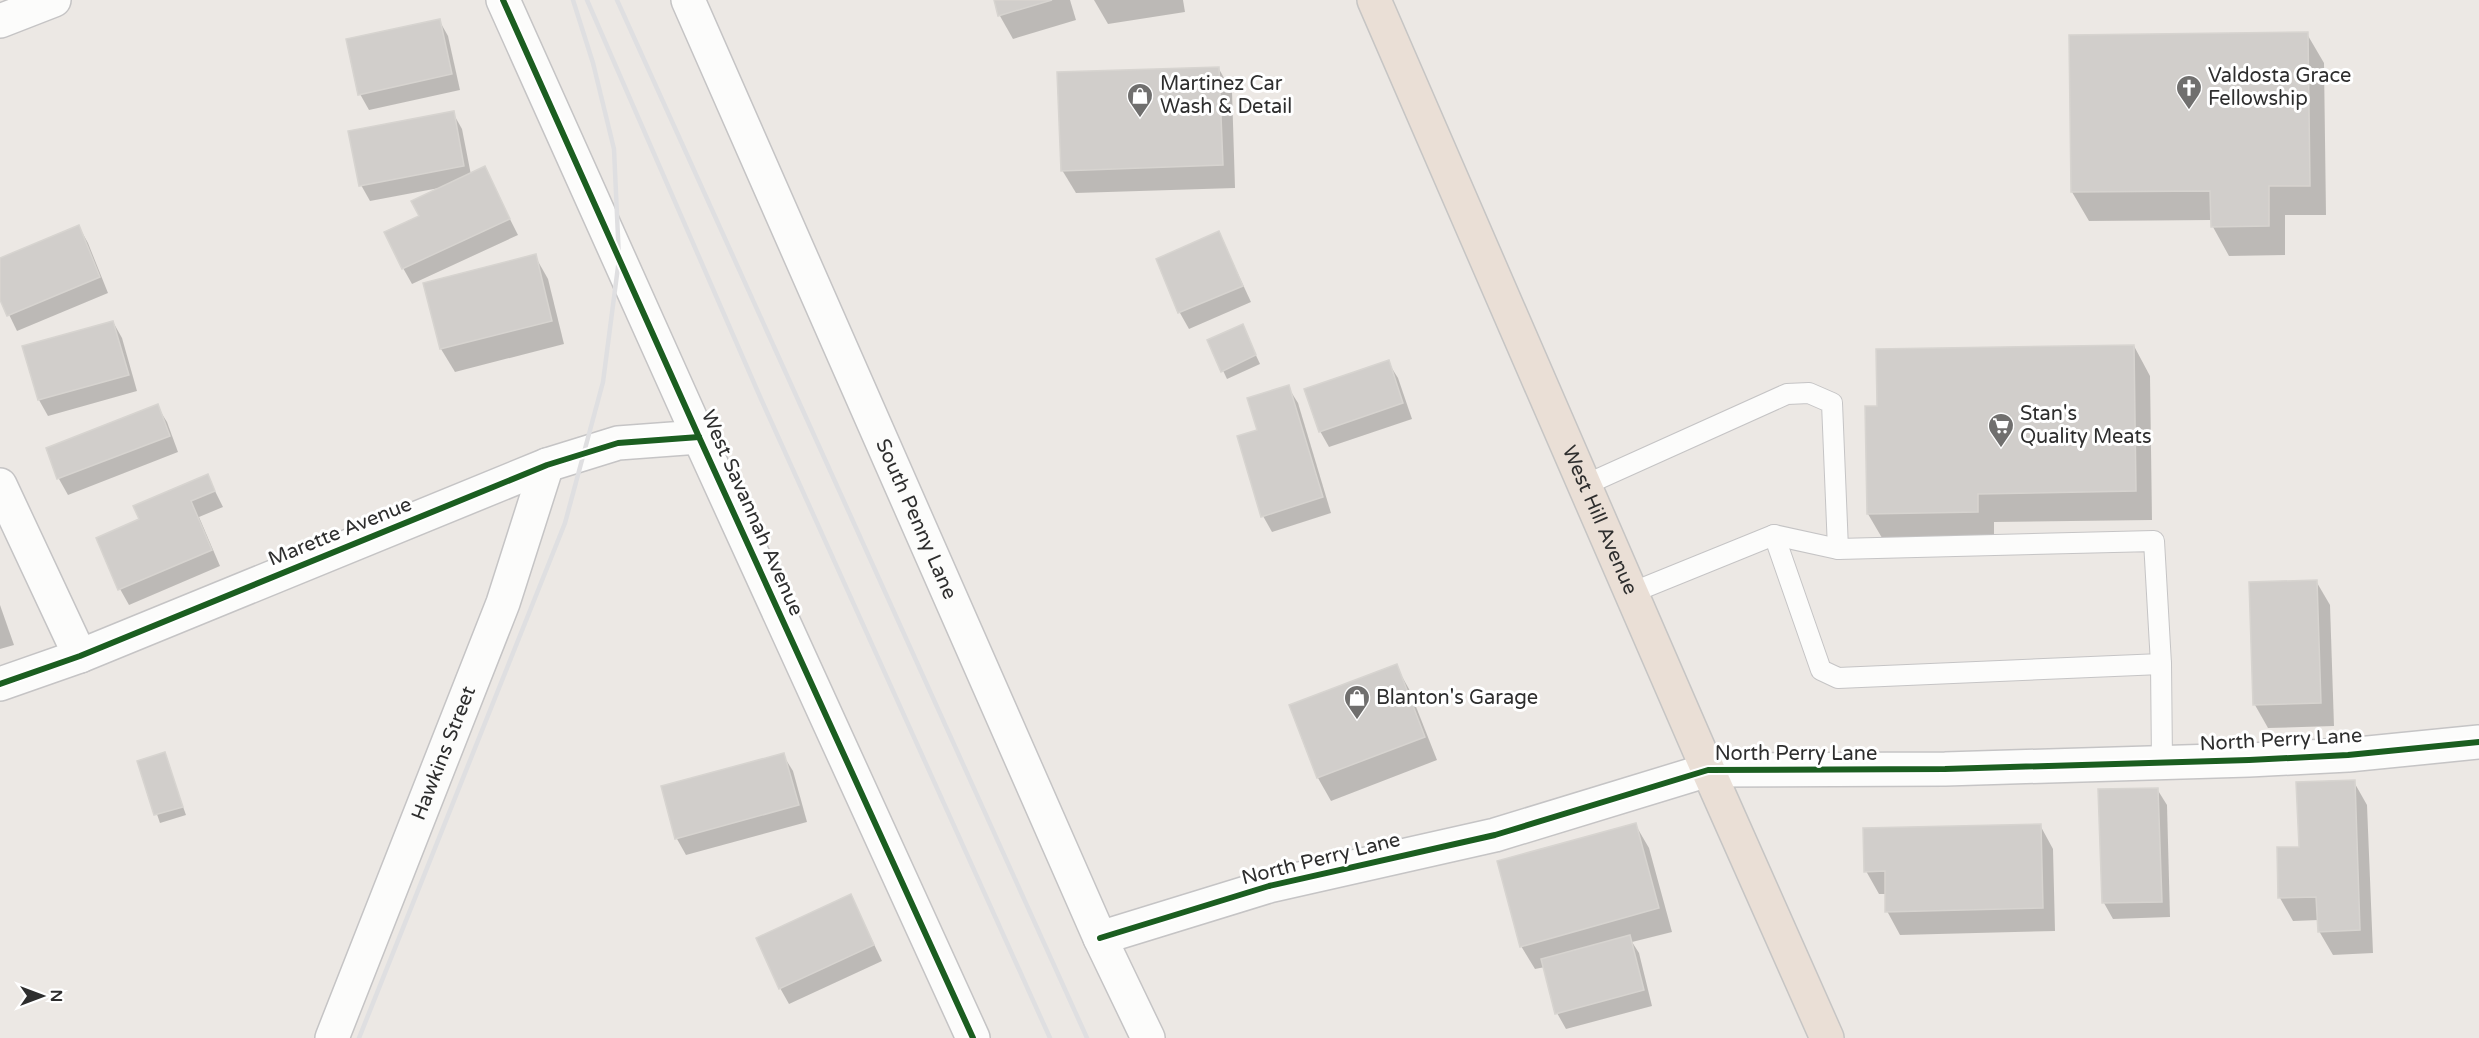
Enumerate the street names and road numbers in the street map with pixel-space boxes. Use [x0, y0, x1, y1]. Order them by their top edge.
street label: West Savannah Avenue [696, 406, 808, 620]
street label: South Penny Lane [870, 435, 962, 603]
street label: West Hill Avenue [1557, 442, 1642, 598]
street label: Marette Avenue [265, 492, 415, 572]
street label: Hawkins Street [407, 682, 481, 824]
street label: North Perry Lane [2199, 724, 2363, 756]
street label: North Perry Lane [1715, 742, 1877, 766]
street label: North Perry Lane [1239, 828, 1403, 890]

